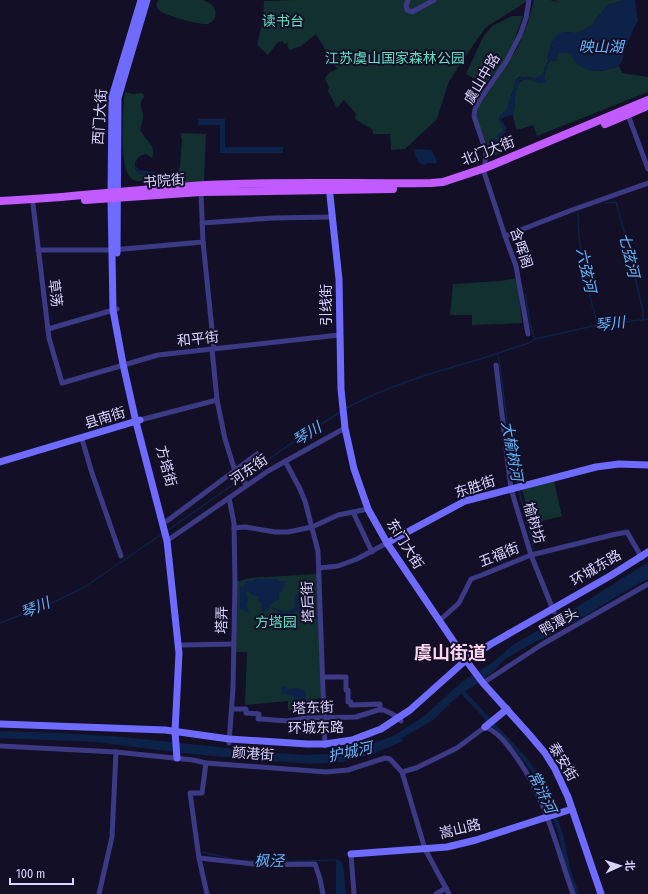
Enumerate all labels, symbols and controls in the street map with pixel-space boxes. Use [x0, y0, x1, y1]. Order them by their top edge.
park label: 读书台 [262, 13, 304, 30]
water label: 映山湖 [578, 38, 625, 56]
park label: 江苏虞山国家森林公园 [325, 50, 465, 67]
street label: 虞山中路 [460, 51, 504, 107]
street label: 西门大街 [90, 88, 110, 146]
street label: 北门大街 [459, 133, 517, 169]
street label: 书院街 [142, 171, 186, 191]
street label: 含晖阁 [506, 225, 536, 271]
water label: 七弦河 [615, 231, 644, 282]
water label: 六弦河 [573, 246, 600, 297]
street label: 草荡 [45, 278, 65, 308]
street label: 引线街 [318, 284, 335, 326]
water label: 琴川 [594, 313, 628, 335]
street label: 和平街 [176, 328, 220, 350]
street label: 县南街 [82, 404, 128, 432]
water label: 琴川 [290, 417, 326, 450]
water label: 大榆树河 [498, 420, 527, 485]
street label: 方塔街 [152, 444, 180, 488]
street label: 河东街 [227, 451, 271, 489]
street label: 东胜街 [452, 472, 498, 502]
street label: 榆树坊 [520, 500, 548, 546]
street label: 东门大街 [383, 516, 427, 572]
street label: 五福街 [476, 539, 522, 571]
street label: 环城东路 [568, 546, 624, 590]
street label: 塔后街 [299, 581, 317, 623]
water label: 琴川 [18, 593, 54, 622]
street label: 鸭潭头 [537, 604, 581, 640]
street label: 塔弄 [213, 606, 231, 634]
park label: 方塔园 [255, 614, 297, 631]
district label: 虞山街道 [414, 642, 486, 664]
street label: 塔东街 [292, 698, 334, 718]
street label: 环城东路 [288, 719, 344, 737]
water label: 护城河 [326, 738, 377, 765]
street label: 泰安街 [545, 740, 581, 784]
street label: 颜港街 [231, 744, 275, 764]
water label: 常浒河 [524, 768, 561, 819]
street label: 嵩山路 [438, 816, 482, 842]
north arrow [600, 846, 640, 886]
water label: 枫泾 [254, 852, 286, 870]
scale bar [10, 860, 73, 886]
text: 北 [623, 860, 636, 871]
text: 100 m [16, 867, 45, 881]

